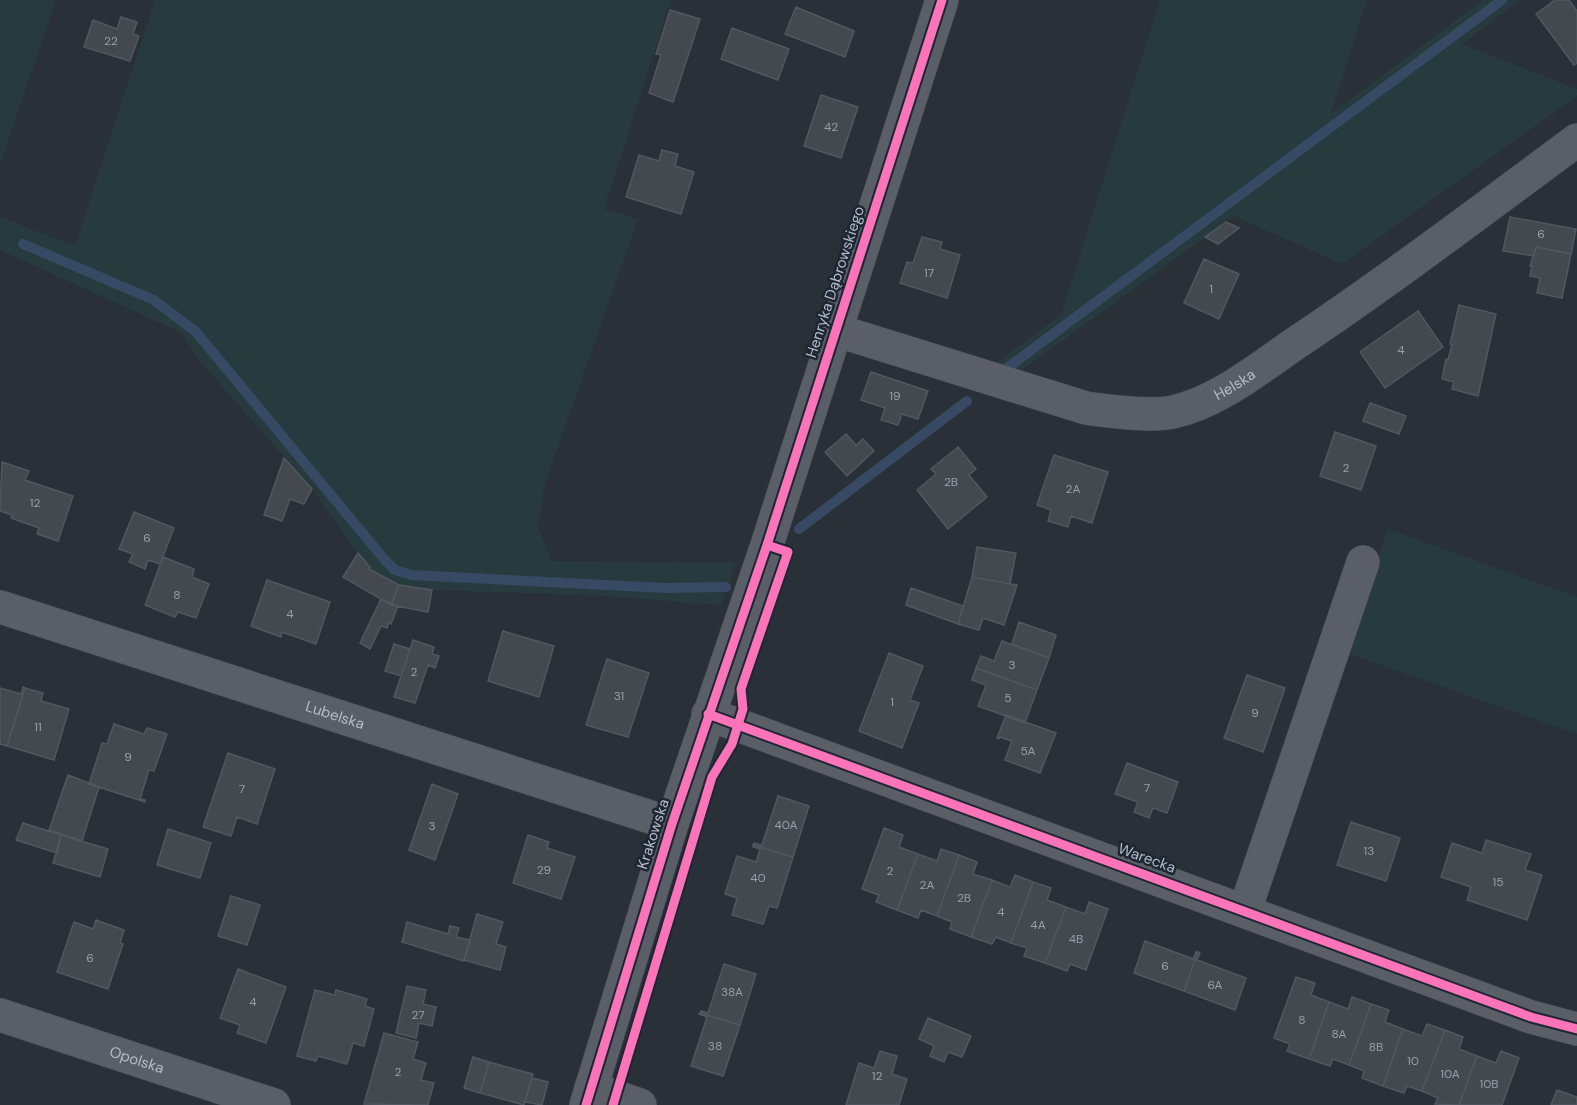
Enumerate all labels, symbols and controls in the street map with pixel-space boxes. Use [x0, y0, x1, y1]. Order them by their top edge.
house number: 22 [104, 33, 118, 49]
house number: 42 [824, 119, 838, 135]
street label: Henryka Dąbrowskiego [801, 204, 869, 360]
house number: 6 [1537, 226, 1545, 242]
house number: 17 [924, 265, 934, 281]
house number: 1 [1209, 281, 1213, 297]
house number: 4 [1397, 342, 1405, 358]
street label: Helska [1210, 364, 1259, 405]
house number: 19 [889, 388, 901, 404]
house number: 2 [1343, 460, 1350, 476]
house number: 2B [944, 474, 958, 490]
house number: 2A [1066, 481, 1080, 497]
house number: 12 [30, 495, 40, 511]
house number: 6 [143, 530, 151, 546]
house number: 8 [173, 587, 181, 603]
house number: 4 [286, 606, 294, 622]
house number: 3 [1008, 657, 1016, 673]
house number: 2 [411, 664, 418, 680]
house number: 31 [614, 688, 624, 704]
house number: 5 [1004, 690, 1012, 706]
house number: 1 [890, 694, 894, 710]
street label: Lubelska [303, 696, 367, 734]
house number: 9 [1251, 705, 1259, 721]
house number: 11 [34, 719, 42, 735]
house number: 5A [1021, 743, 1035, 759]
house number: 9 [124, 749, 132, 765]
house number: 7 [1144, 780, 1150, 796]
house number: 7 [239, 781, 245, 797]
street label: Krakowska [632, 796, 674, 872]
house number: 40A [775, 817, 798, 833]
house number: 3 [428, 818, 436, 834]
street label: Warecka [1115, 838, 1179, 878]
house number: 13 [1364, 843, 1374, 859]
house number: 29 [537, 862, 551, 878]
house number: 2 [887, 863, 894, 879]
house number: 40 [750, 870, 766, 886]
house number: 15 [1492, 874, 1504, 890]
house number: 2A [920, 877, 934, 893]
house number: 2B [957, 890, 971, 906]
house number: 4 [997, 904, 1005, 920]
house number: 4A [1030, 917, 1046, 933]
house number: 4B [1069, 931, 1083, 947]
house number: 6 [86, 950, 94, 966]
house number: 6 [1161, 958, 1169, 974]
house number: 6A [1207, 977, 1223, 993]
house number: 38A [721, 984, 743, 1000]
house number: 4 [249, 994, 257, 1010]
house number: 27 [411, 1007, 425, 1023]
house number: 8 [1298, 1012, 1306, 1028]
house number: 8A [1332, 1026, 1346, 1042]
house number: 38 [708, 1038, 722, 1054]
house number: 8B [1369, 1039, 1383, 1055]
street label: Opolska [107, 1042, 167, 1078]
house number: 10 [1407, 1053, 1419, 1069]
house number: 2 [395, 1064, 402, 1080]
house number: 10A [1440, 1066, 1460, 1082]
house number: 12 [872, 1068, 882, 1084]
house number: 10B [1479, 1076, 1499, 1092]

